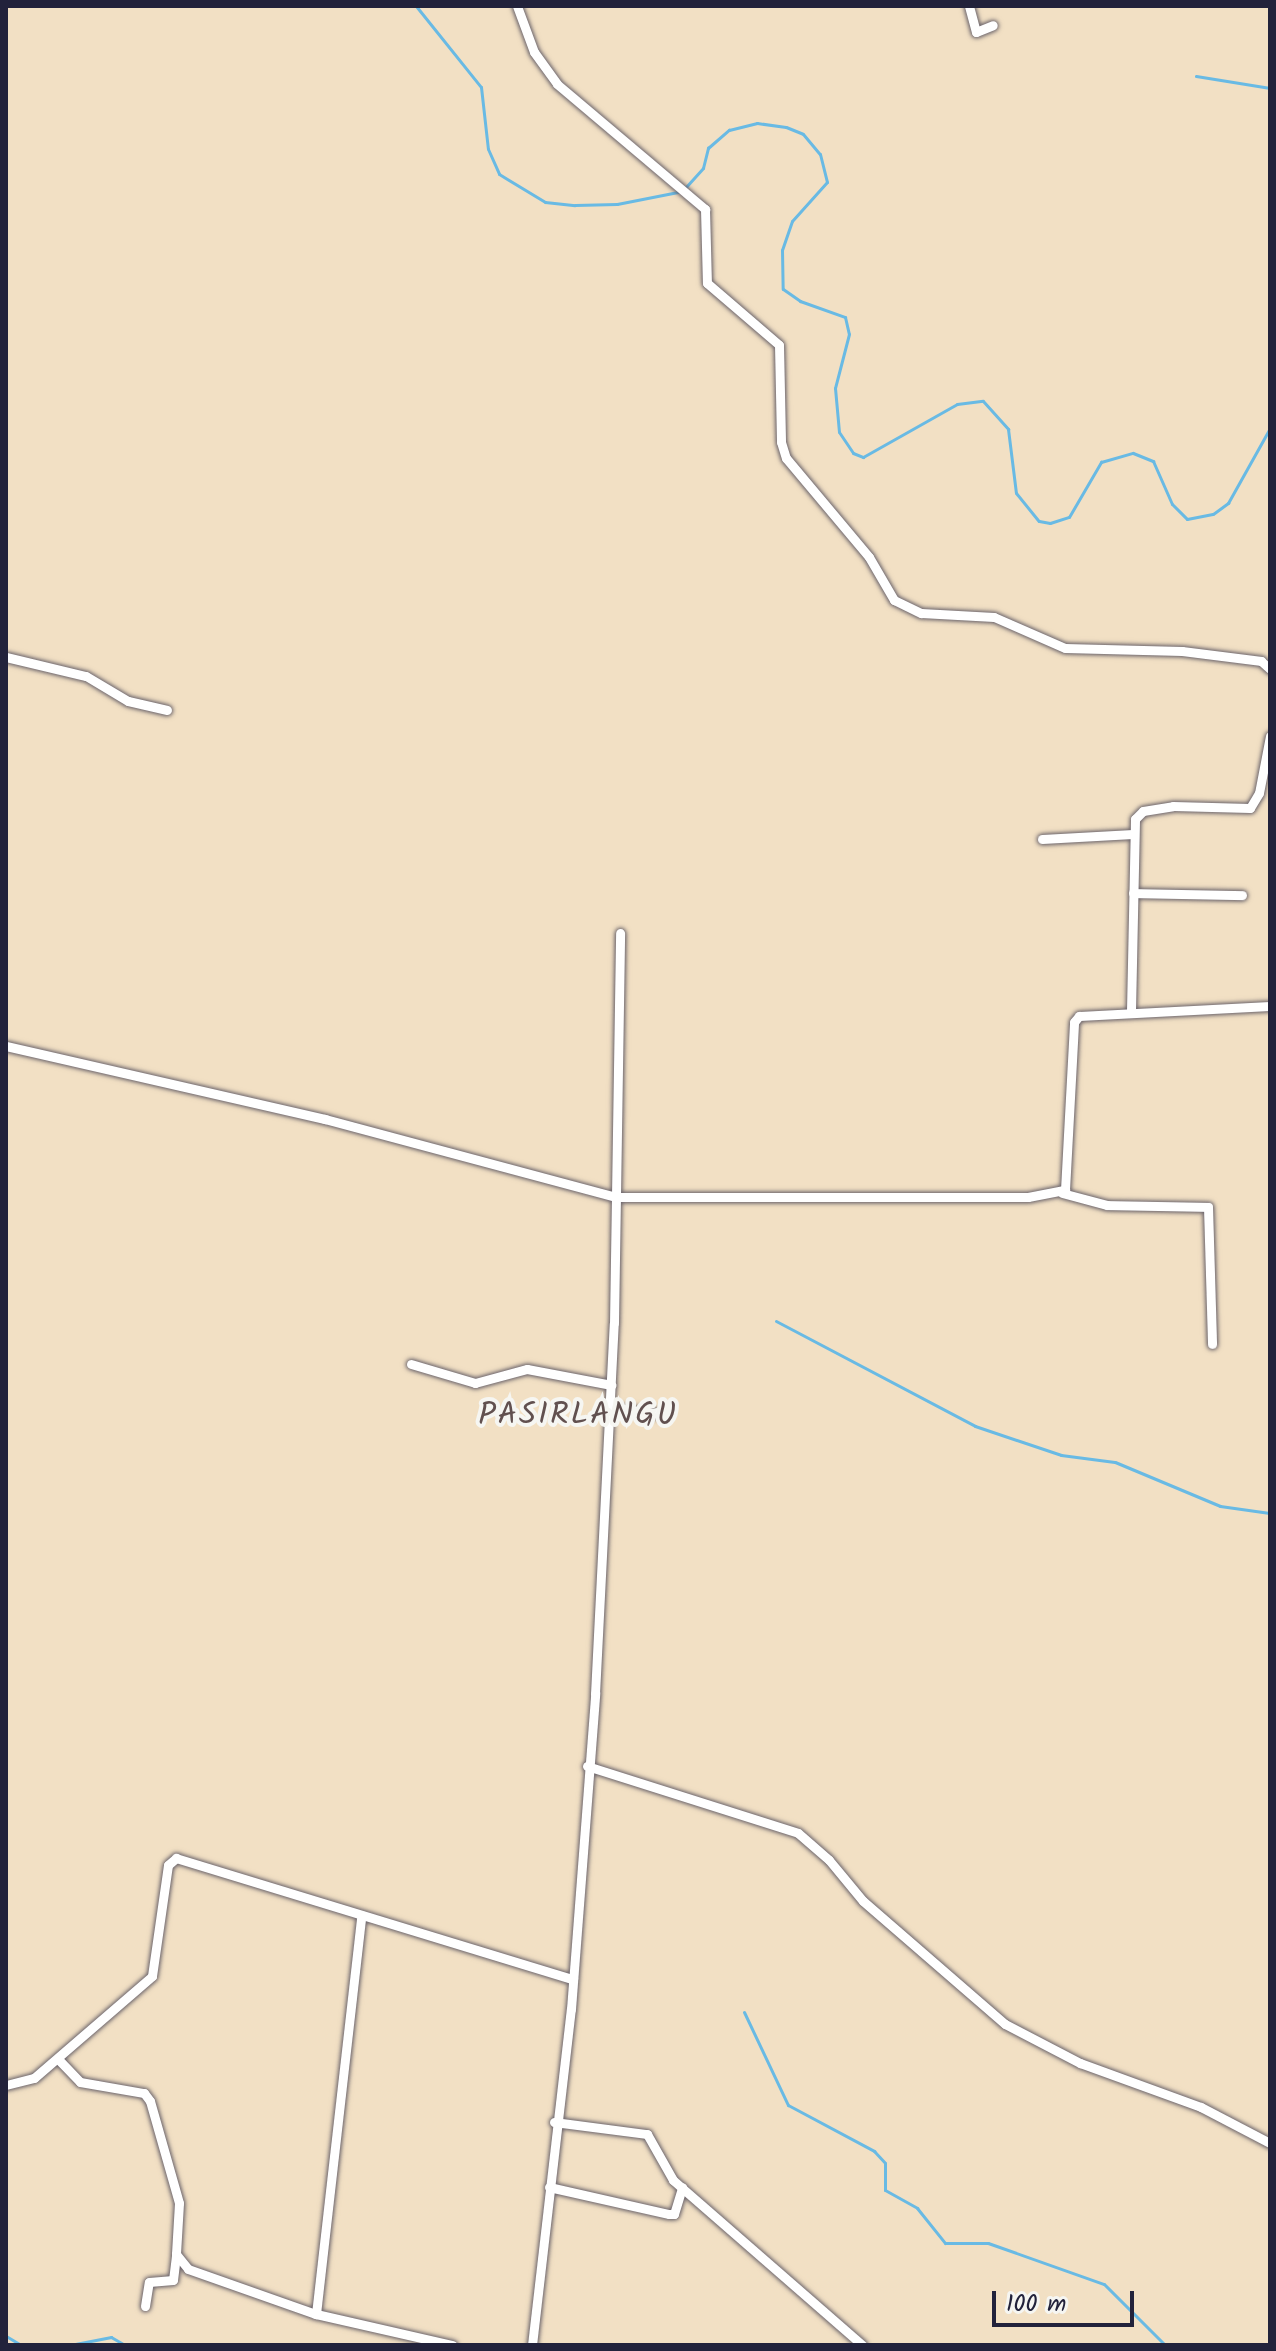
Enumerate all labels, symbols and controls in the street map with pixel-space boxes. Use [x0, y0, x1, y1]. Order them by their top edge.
district label: PASIRLANGU [478, 1397, 678, 1435]
scale bar [996, 2275, 1138, 2325]
text: 100 m [1006, 2285, 1066, 2324]

